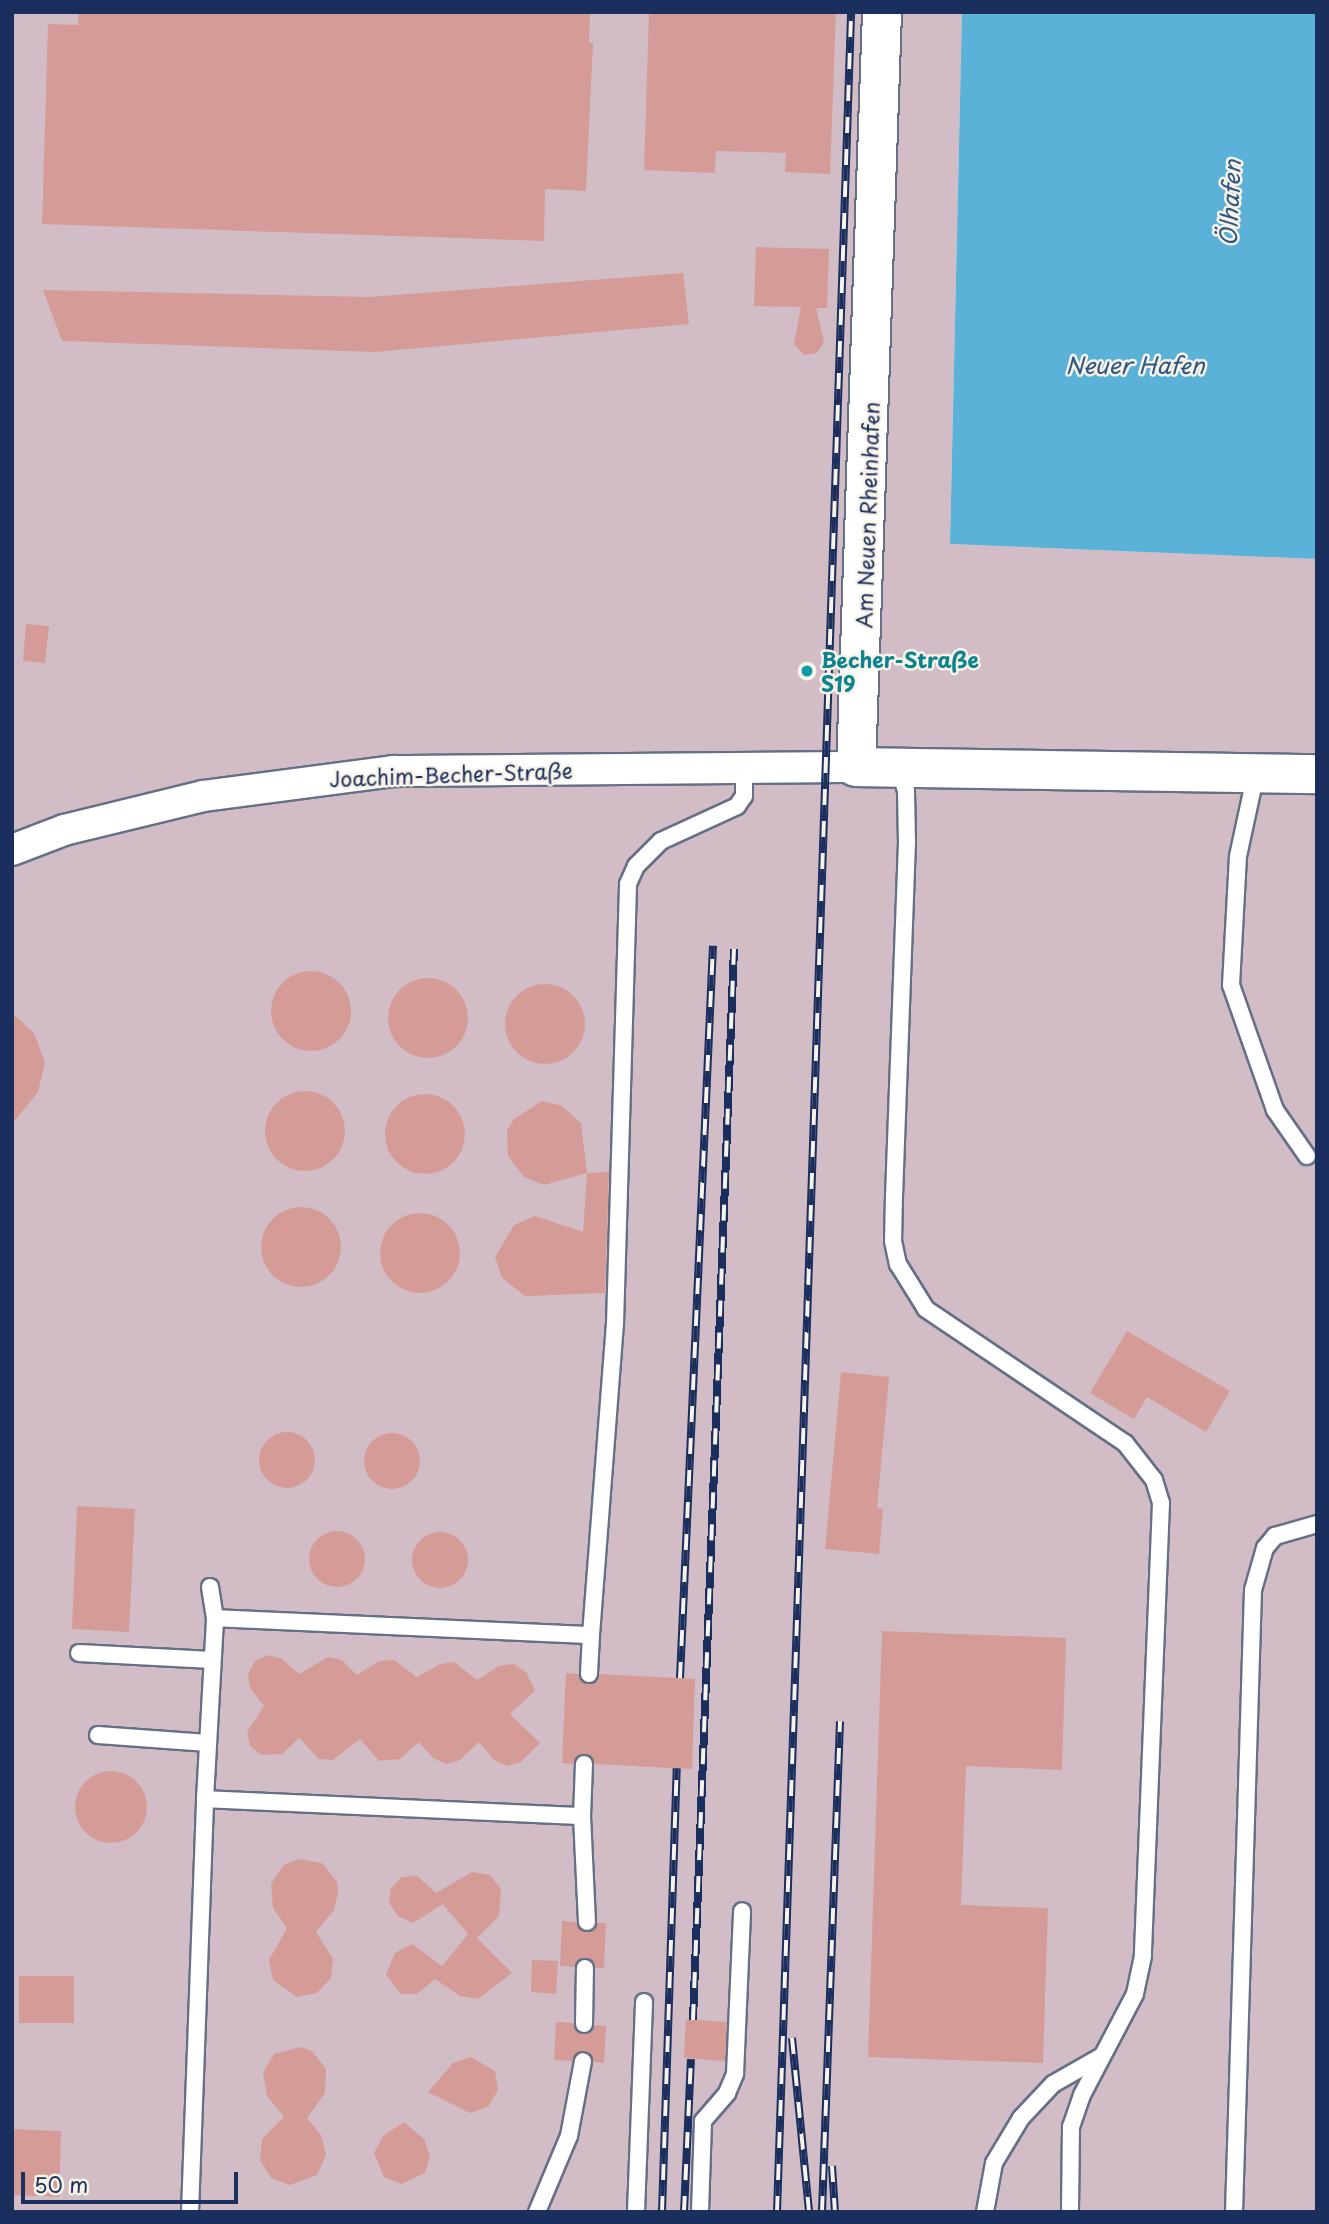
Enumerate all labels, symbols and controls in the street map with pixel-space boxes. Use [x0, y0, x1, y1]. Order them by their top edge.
water label: Ölhafen [1214, 159, 1246, 247]
water label: Neuer Hafen [1065, 351, 1205, 379]
street label: Am Neuen Rheinhafen [850, 401, 884, 629]
place label: Becher-Straße S19 [821, 646, 979, 696]
marker: Becher-Straße S19 [799, 663, 815, 679]
street label: Joachim-Becher-Straße [329, 757, 573, 791]
scale bar [24, 2158, 242, 2202]
text: 50 m [34, 2168, 88, 2200]

